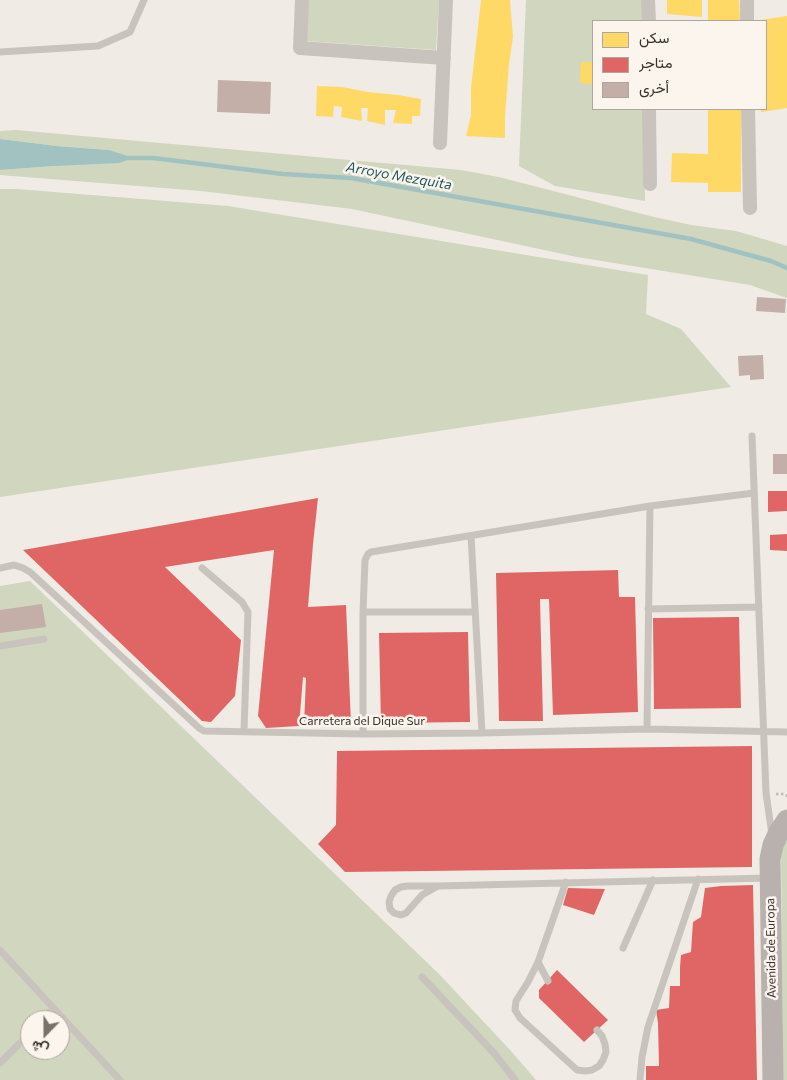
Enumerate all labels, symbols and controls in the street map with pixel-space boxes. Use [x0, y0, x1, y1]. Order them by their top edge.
legend [592, 20, 767, 110]
text: سكن [639, 28, 669, 46]
text: متاجر [639, 53, 673, 71]
text: أخرى [639, 78, 669, 96]
water label: Arroyo Mezquita [345, 158, 453, 194]
street label: Carretera del Dique Sur [299, 714, 425, 728]
street label: Avenida de Europa [763, 898, 779, 998]
north arrow [20, 1010, 70, 1060]
text: ش [29, 1037, 51, 1059]

